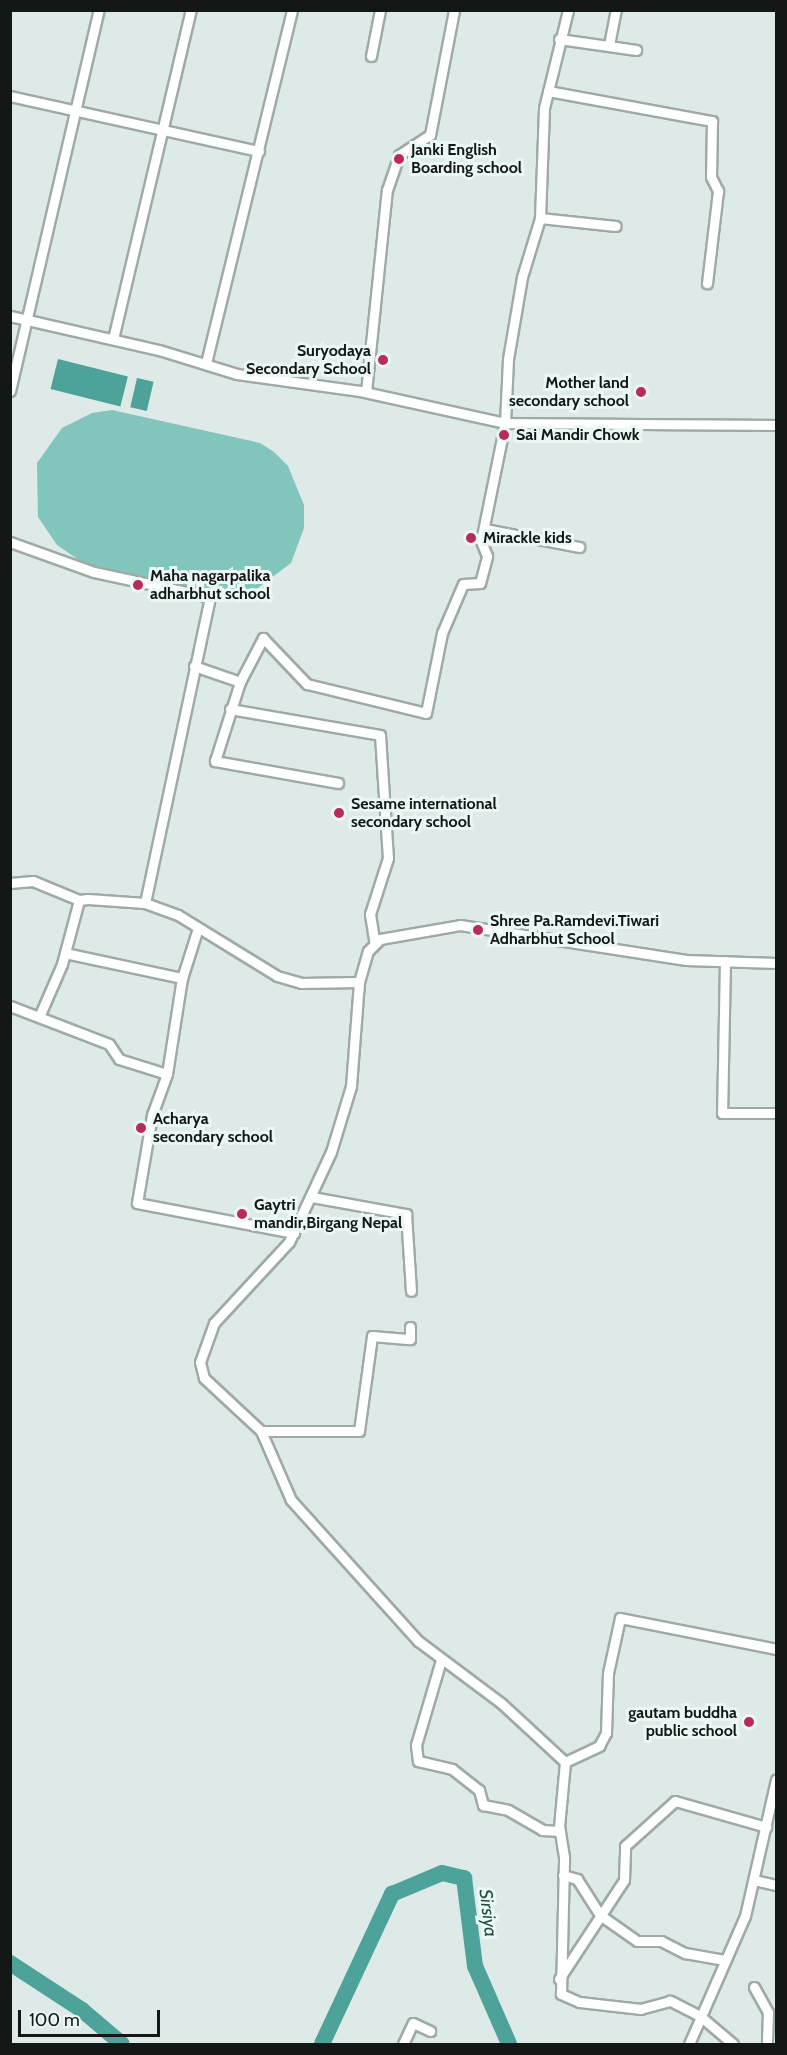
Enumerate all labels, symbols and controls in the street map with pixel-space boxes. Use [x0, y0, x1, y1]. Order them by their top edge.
place label: Janki English Boarding school [411, 140, 522, 178]
marker: Janki English Boarding school [392, 152, 406, 166]
place label: Suryodaya Secondary School [246, 341, 371, 379]
marker: Suryodaya Secondary School [376, 353, 390, 367]
place label: Mother land secondary school [509, 373, 629, 411]
marker: Mother land secondary school [634, 385, 648, 399]
place label: Sai Mandir Chowk [516, 425, 640, 445]
marker: Sai Mandir Chowk [497, 428, 511, 442]
place label: Mirackle kids [483, 528, 572, 548]
marker: Mirackle kids [464, 531, 478, 545]
place label: Maha nagarpalika adharbhut school [150, 566, 270, 604]
marker: Maha nagarpalika adharbhut school [131, 578, 145, 592]
place label: Sesame international secondary school [351, 794, 497, 832]
marker: Sesame international secondary school [332, 806, 346, 820]
place label: Shree Pa.Ramdevi.Tiwari Adharbhut School [490, 911, 659, 949]
marker: Shree Pa.Ramdevi.Tiwari Adharbhut School [471, 923, 485, 937]
place label: Acharya secondary school [153, 1109, 273, 1147]
marker: Acharya secondary school [134, 1121, 148, 1135]
place label: Gaytri mandir,Birgang Nepal [254, 1195, 402, 1233]
marker: Gaytri mandir,Birgang Nepal [235, 1207, 249, 1221]
place label: gautam buddha public school [628, 1703, 737, 1741]
marker: gautam buddha public school [742, 1715, 756, 1729]
water label: Sirsiya [474, 1888, 502, 1938]
scale bar [21, 1998, 164, 2036]
text: 100 m [29, 2009, 80, 2031]

